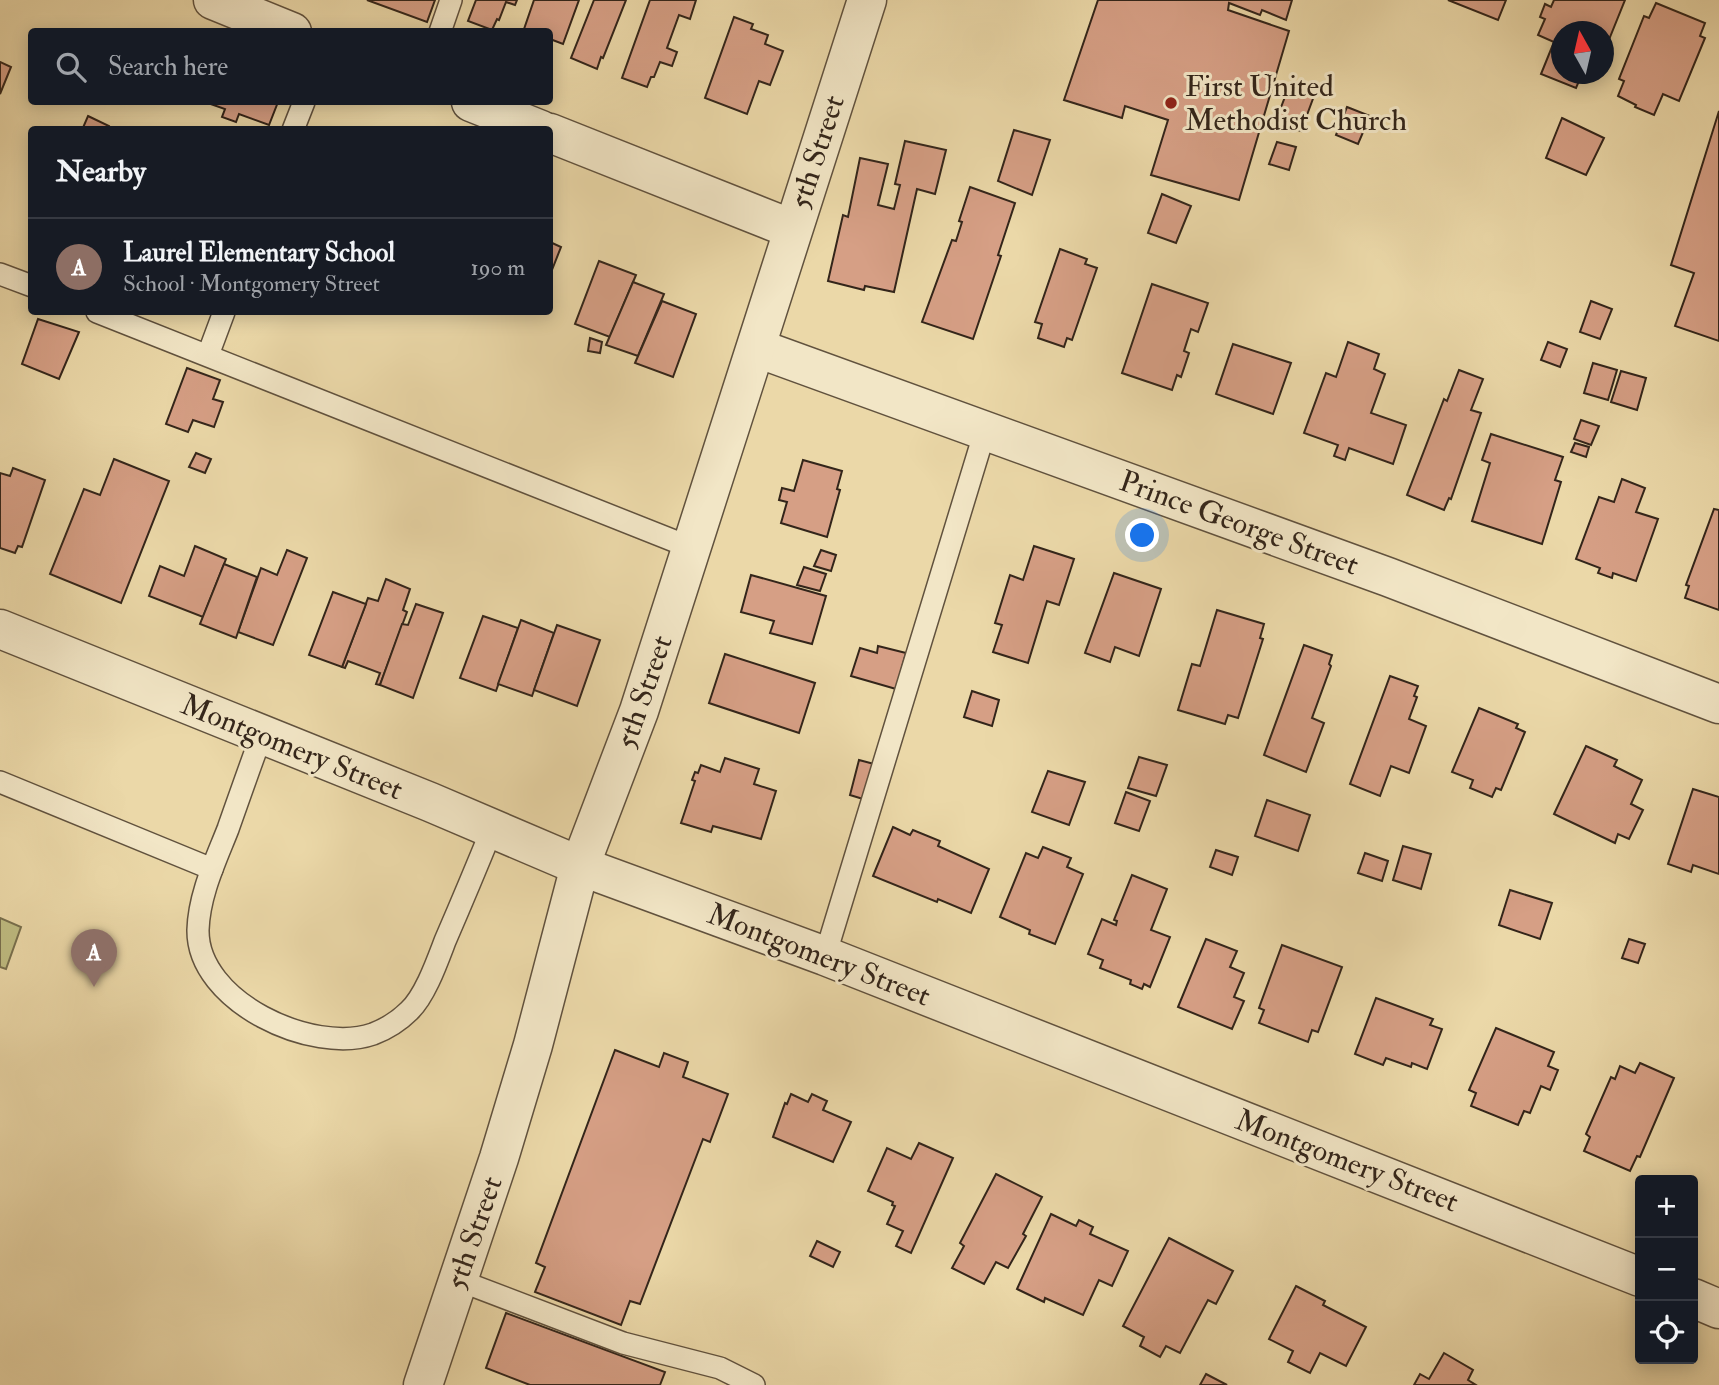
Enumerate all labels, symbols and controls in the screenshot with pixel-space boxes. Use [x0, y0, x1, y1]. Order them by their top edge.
north arrow [1551, 21, 1614, 84]
search box [28, 28, 553, 105]
icon: search [52, 48, 90, 86]
text: Search here [108, 51, 228, 83]
place label: First United Methodist Church [1185, 68, 1407, 139]
street label: 5th Street [781, 90, 853, 213]
marker: First United Methodist Church [1163, 95, 1179, 111]
text: Nearby [56, 153, 146, 190]
text: Laurel Elementary School [123, 237, 395, 269]
text: A [72, 253, 86, 282]
text: 190 m [471, 253, 525, 282]
text: School · Montgomery Street [123, 269, 380, 298]
street label: Prince George Street [1114, 463, 1364, 584]
your location [1125, 518, 1159, 552]
street label: 5th Street [607, 630, 681, 753]
street label: Montgomery Street [176, 686, 409, 808]
street label: Montgomery Street [702, 895, 936, 1015]
pin: A [71, 929, 117, 987]
street label: Montgomery Street [1230, 1101, 1464, 1221]
street label: 5th Street [437, 1171, 511, 1294]
map controls [1635, 1175, 1698, 1364]
button: + [1635, 1175, 1698, 1238]
button: − [1635, 1238, 1698, 1301]
button: locate [1635, 1301, 1698, 1364]

